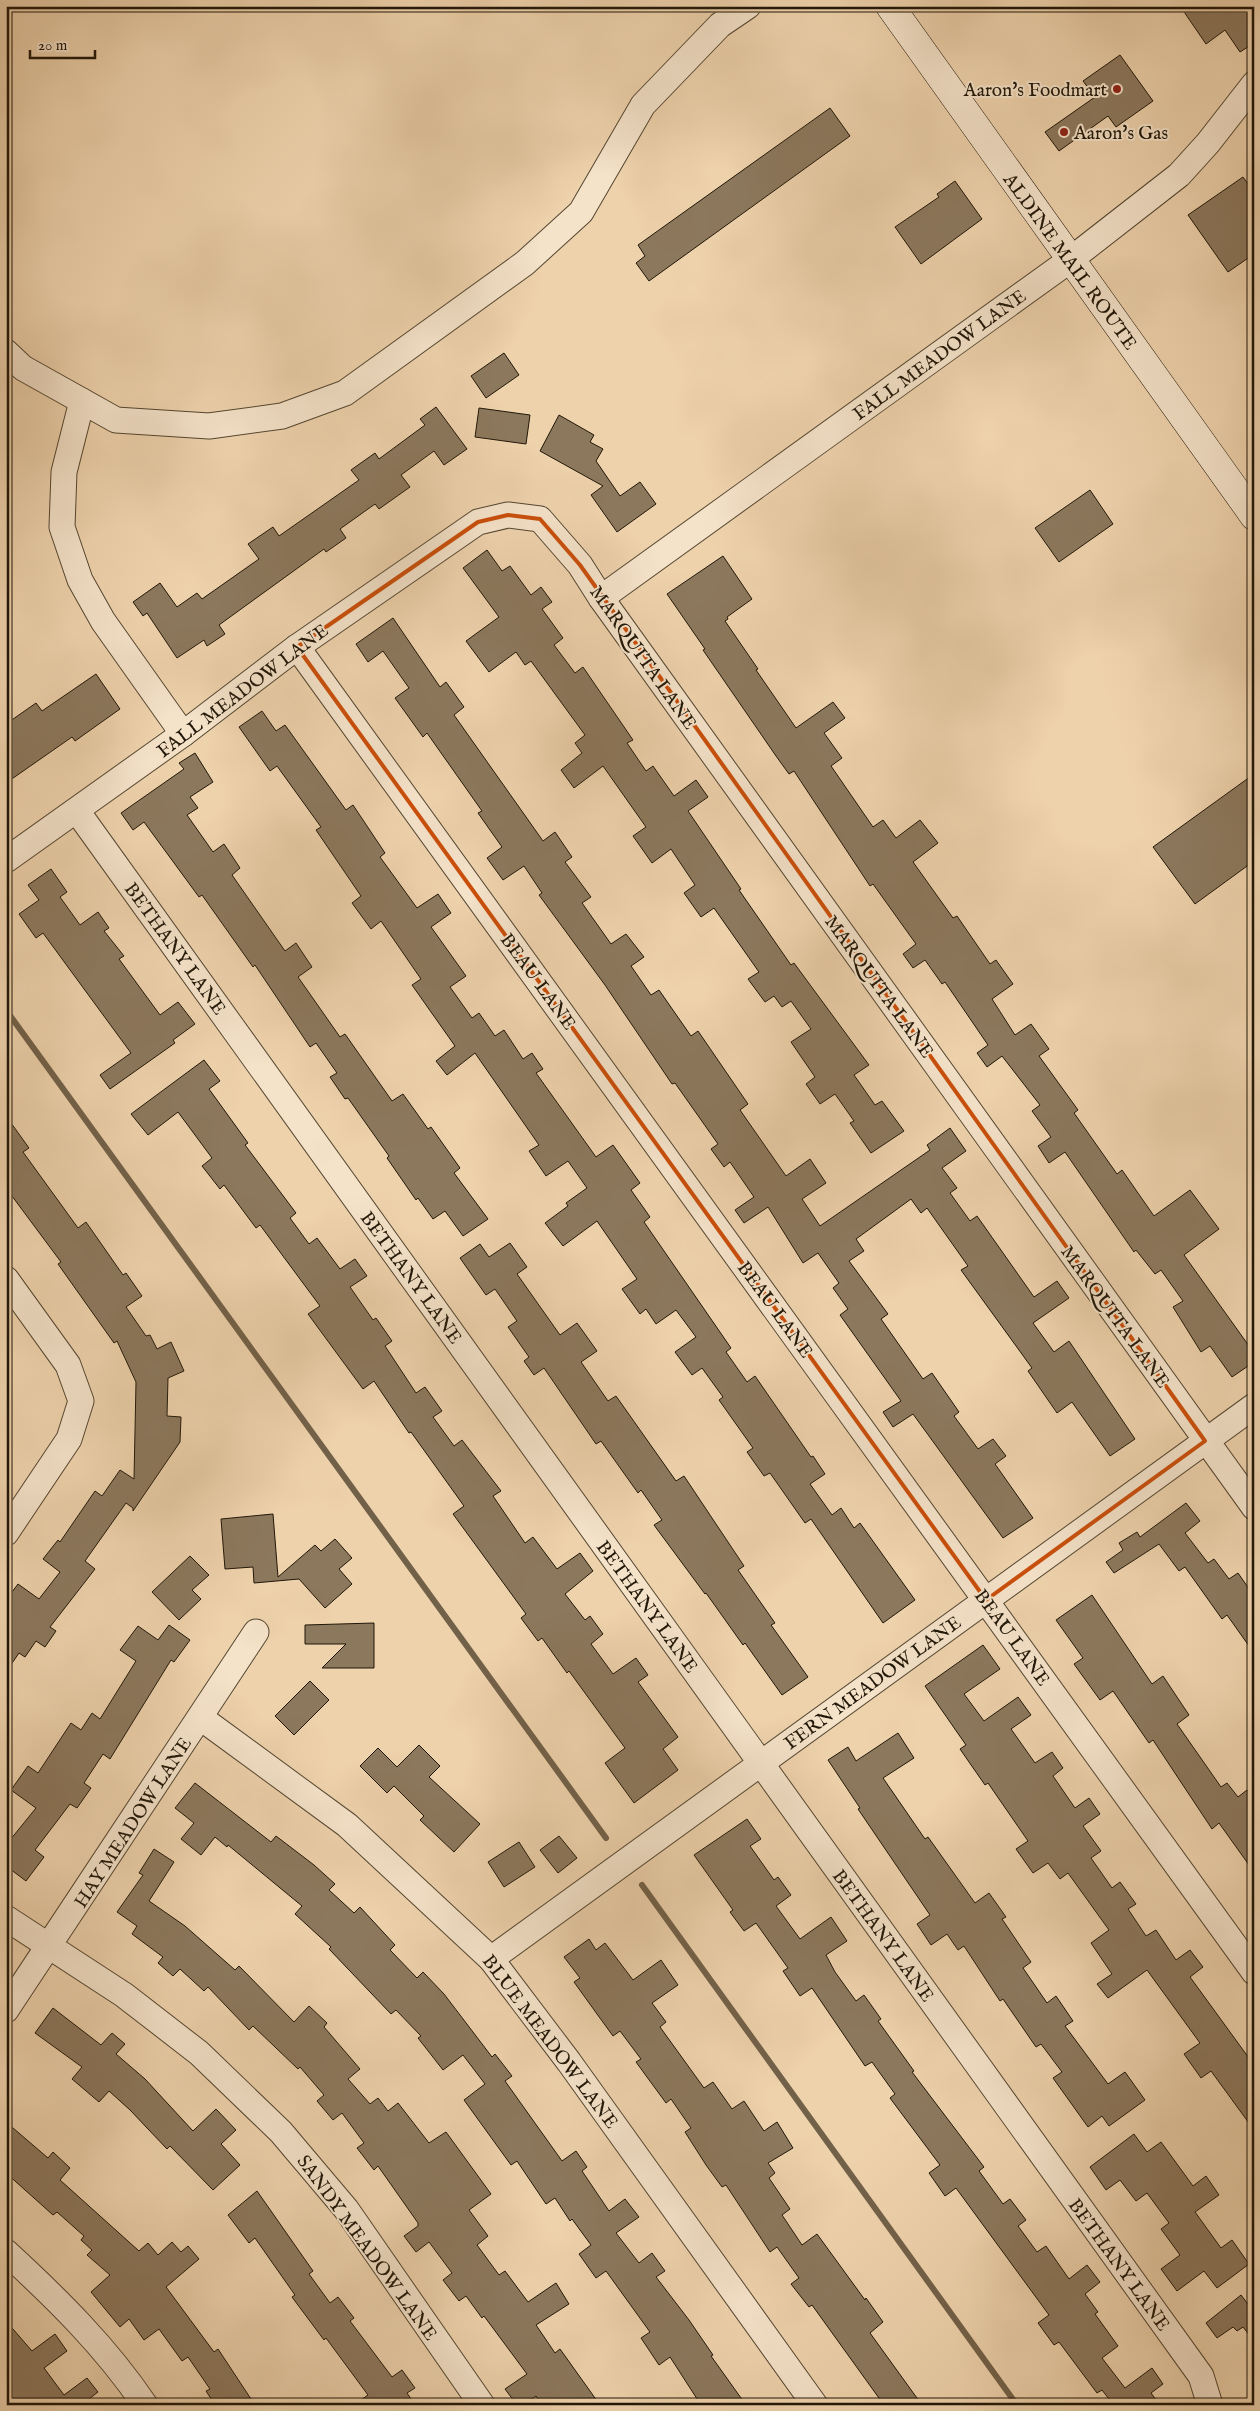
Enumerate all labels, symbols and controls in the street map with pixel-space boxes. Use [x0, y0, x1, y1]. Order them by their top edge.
scale bar [30, 28, 95, 60]
text: 20 m [38, 36, 68, 55]
place label: Aaron's Foodmart [963, 79, 1107, 103]
marker: Aaron's Foodmart [1111, 83, 1123, 95]
place label: Aaron's Gas [1073, 122, 1168, 146]
marker: Aaron's Gas [1058, 126, 1070, 138]
street label: ALDINE MAIL ROUTE [997, 168, 1142, 355]
street label: FALL MEADOW LANE [849, 285, 1032, 427]
street label: MARQUITA LANE [584, 581, 701, 735]
street label: FALL MEADOW LANE [153, 619, 334, 764]
street label: BETHANY LANE [118, 878, 231, 1020]
street label: MARQUITA LANE [819, 911, 938, 1063]
street label: BEAU LANE [494, 929, 581, 1035]
street label: BETHANY LANE [354, 1207, 467, 1349]
street label: MARQUITA LANE [1055, 1241, 1174, 1393]
street label: BEAU LANE [731, 1257, 818, 1363]
street label: BETHANY LANE [590, 1536, 703, 1678]
street label: BEAU LANE [968, 1585, 1055, 1691]
street label: FERN MEADOW LANE [780, 1611, 966, 1756]
street label: HAY MEADOW LANE [69, 1733, 198, 1913]
street label: BETHANY LANE [826, 1865, 939, 2007]
street label: BLUE MEADOW LANE [476, 1950, 623, 2134]
street label: SANDY MEADOW LANE [291, 2151, 442, 2346]
street label: BETHANY LANE [1062, 2194, 1175, 2336]

